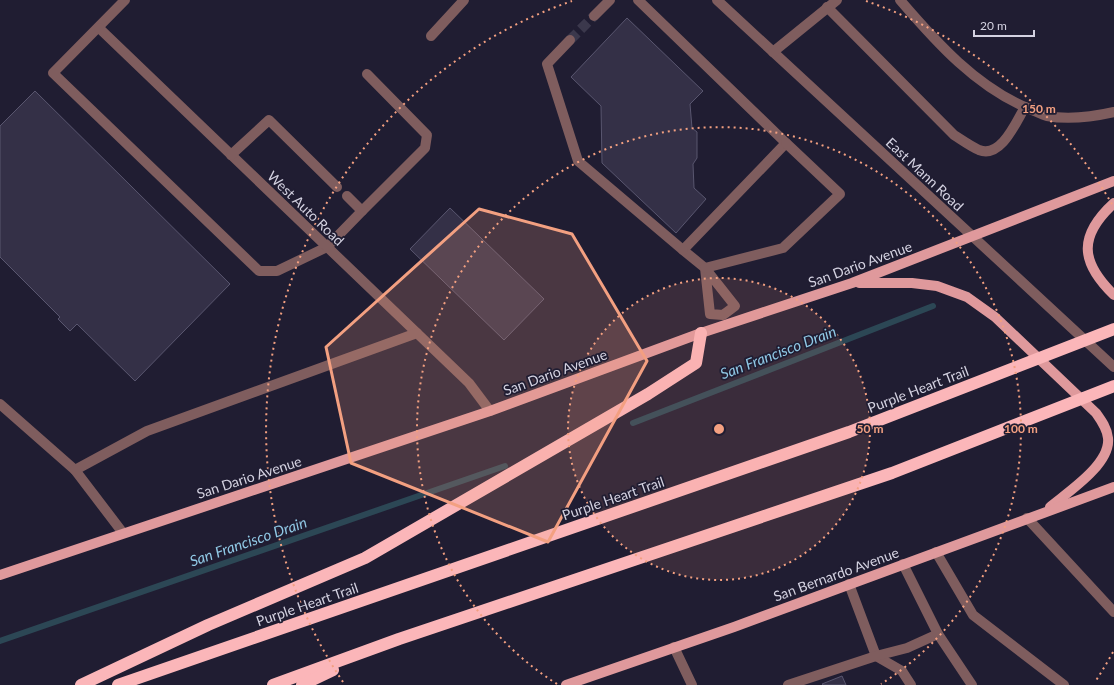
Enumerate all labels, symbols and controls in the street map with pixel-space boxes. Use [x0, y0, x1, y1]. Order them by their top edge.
scale bar [974, 12, 1034, 38]
text: 20 m [980, 18, 1007, 33]
text: 150 m [1022, 101, 1056, 116]
street label: East Mann Road [883, 134, 967, 214]
street label: West Auto Road [264, 167, 348, 249]
street label: San Dario Avenue [806, 237, 914, 291]
water label: San Francisco Drain [717, 322, 839, 382]
street label: San Dario Avenue [501, 345, 609, 399]
street label: Purple Heart Trail [865, 362, 971, 416]
text: 50 m [857, 421, 883, 436]
text: 100 m [1004, 421, 1038, 436]
centre of rings [712, 422, 726, 436]
street label: San Dario Avenue [194, 452, 304, 502]
street label: Purple Heart Trail [560, 473, 666, 523]
water label: San Francisco Drain [187, 512, 309, 570]
street label: San Bernardo Avenue [771, 543, 901, 605]
street label: Purple Heart Trail [254, 579, 360, 629]

